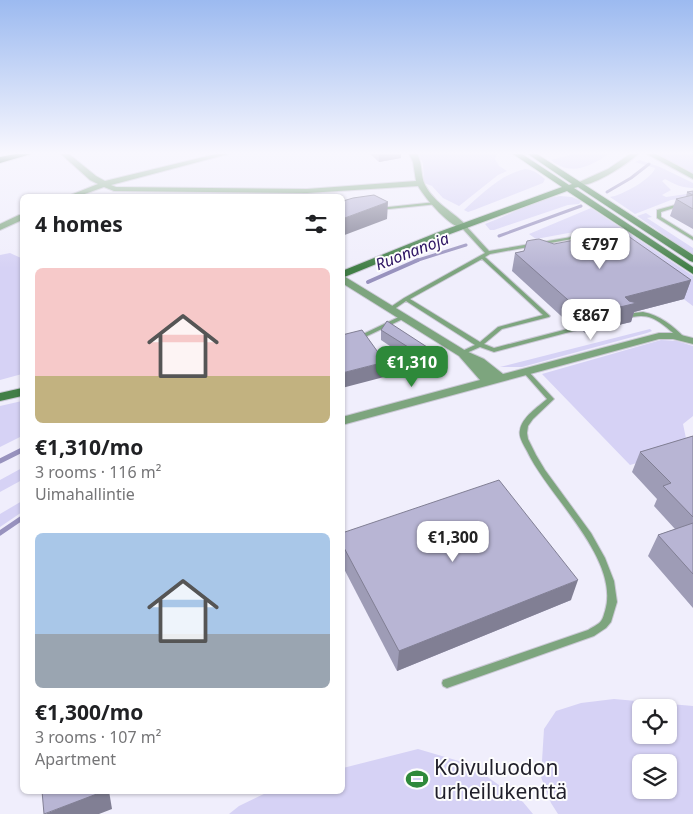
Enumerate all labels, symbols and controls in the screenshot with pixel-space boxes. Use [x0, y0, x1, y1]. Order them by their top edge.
text: 4 homes [35, 210, 123, 238]
icon: filters [302, 210, 330, 238]
water label: Ruonanoja [372, 227, 452, 275]
pin: €797 [570, 228, 630, 270]
text: €797 [582, 233, 618, 255]
pin: €867 [561, 298, 621, 341]
icon: home [138, 301, 228, 391]
text: €867 [573, 304, 609, 326]
pin: €1,310 [371, 346, 453, 388]
text: €1,310 [387, 351, 437, 373]
text: €1,310/mo [35, 433, 143, 461]
text: 3 rooms · 116 m² [35, 461, 161, 483]
text: Uimahallintie [35, 483, 135, 505]
pin: €1,300 [412, 520, 494, 563]
text: €1,300 [428, 526, 478, 548]
icon: home [138, 566, 228, 656]
text: €1,300/mo [35, 698, 143, 726]
map controls [632, 699, 677, 799]
button: locate [632, 699, 677, 744]
text: 3 rooms · 107 m² [35, 726, 161, 748]
text: Apartment [35, 748, 116, 770]
place label: Koivuluodon urheilukenttä [434, 753, 567, 805]
button: layers [632, 754, 677, 799]
sports icon: Koivuluodon urheilukenttä [404, 766, 430, 792]

